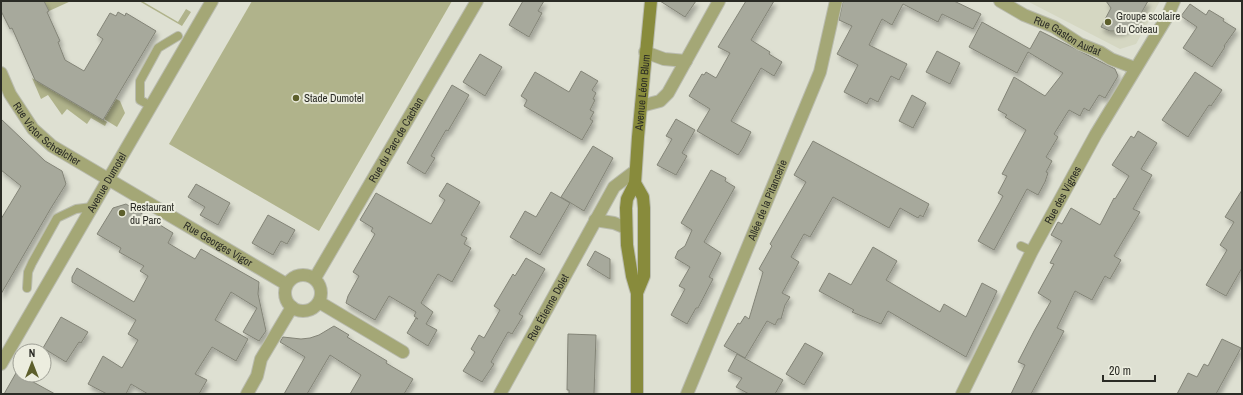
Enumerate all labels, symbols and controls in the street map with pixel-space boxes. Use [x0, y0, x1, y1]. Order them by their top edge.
place label: Groupe scolaire du Coteau [1116, 9, 1180, 36]
street label: Rue Gaston Audat [1032, 13, 1103, 59]
marker: Groupe scolaire du Coteau [1103, 17, 1113, 27]
street label: Avenue Léon Blum [632, 54, 653, 132]
place label: Stade Dumotel [304, 91, 364, 105]
marker: Stade Dumotel [291, 93, 301, 103]
street label: Rue du Parc de Cachan [365, 95, 426, 185]
street label: Rue Victor Schœlcher [10, 99, 83, 168]
street label: Avenue Dumotel [83, 150, 129, 216]
street label: Allée de la Pitancerie [744, 157, 790, 243]
street label: Rue des Vignes [1041, 163, 1084, 227]
place label: Restaurant du Parc [130, 200, 175, 227]
marker: Restaurant du Parc [117, 208, 127, 218]
street label: Rue Georges Vigor [181, 218, 255, 270]
street label: Rue Étienne Dolet [524, 271, 572, 343]
north arrow [12, 343, 52, 383]
text: N [29, 346, 35, 360]
scale bar [1103, 357, 1155, 383]
text: 20 m [1109, 363, 1131, 379]

